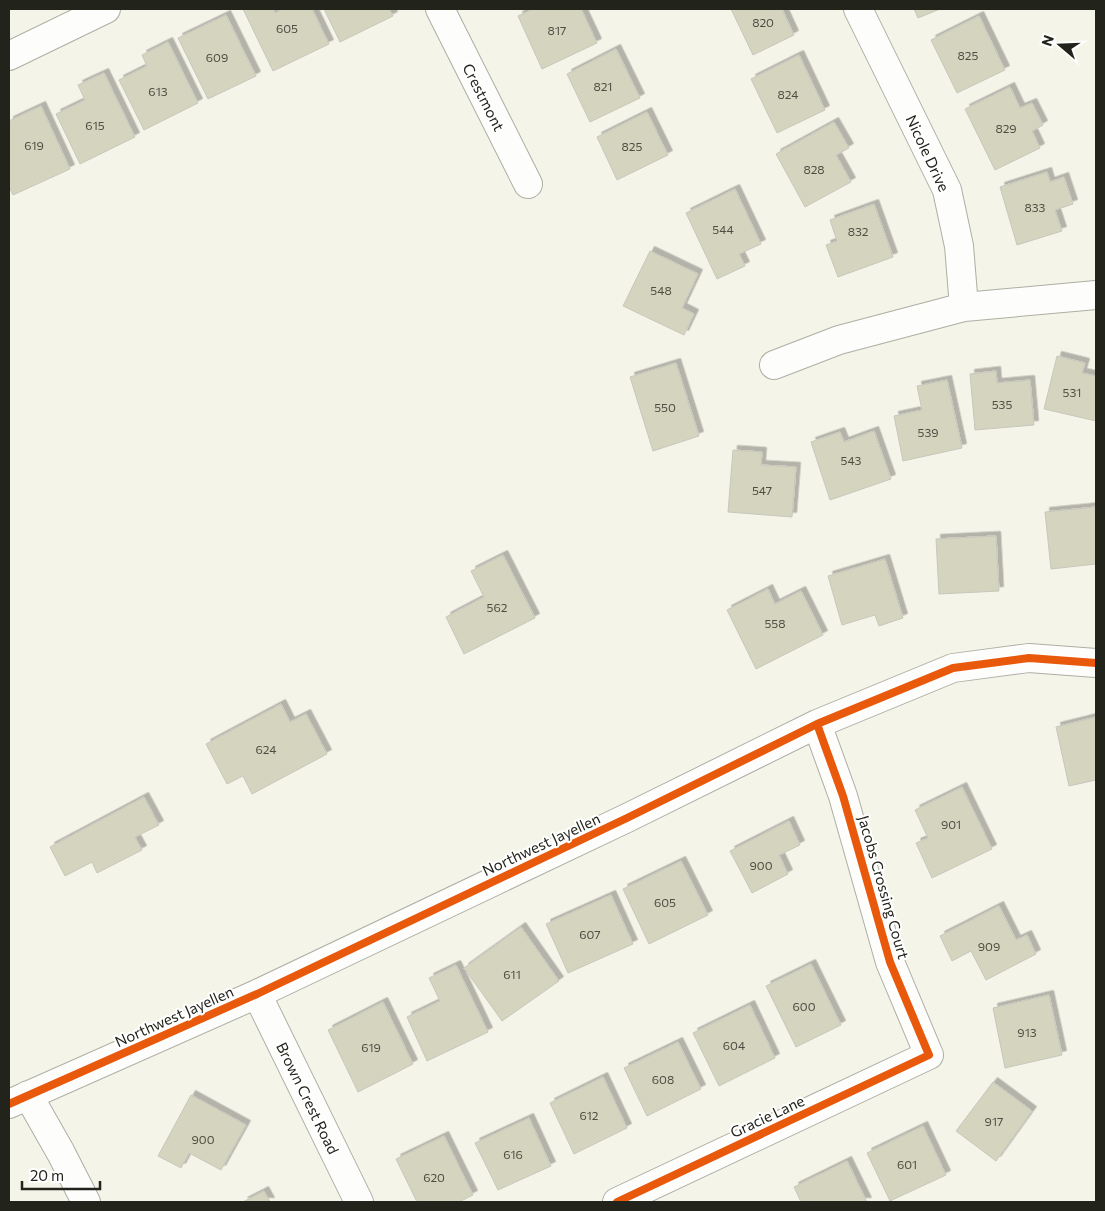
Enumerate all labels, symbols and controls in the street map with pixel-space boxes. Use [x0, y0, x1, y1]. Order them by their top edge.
house number: 820 [752, 15, 774, 29]
north arrow [1035, 20, 1085, 70]
house number: 605 [276, 21, 298, 35]
house number: 817 [548, 23, 566, 37]
text: N [1037, 33, 1057, 48]
house number: 825 [958, 48, 978, 62]
house number: 609 [206, 50, 228, 64]
street label: Crestmont [459, 60, 509, 134]
house number: 821 [593, 79, 613, 93]
house number: 613 [148, 84, 168, 98]
house number: 824 [778, 87, 798, 101]
street label: Nicole Drive [902, 112, 954, 194]
house number: 615 [85, 118, 105, 132]
house number: 829 [995, 121, 1017, 135]
house number: 619 [24, 138, 44, 152]
house number: 825 [622, 139, 642, 153]
house number: 828 [803, 162, 825, 176]
house number: 833 [1025, 200, 1046, 214]
house number: 544 [712, 222, 734, 236]
house number: 832 [848, 224, 869, 238]
house number: 548 [650, 283, 672, 297]
house number: 531 [1063, 385, 1081, 399]
house number: 535 [992, 397, 1012, 411]
house number: 550 [654, 400, 676, 414]
house number: 539 [917, 425, 939, 439]
house number: 543 [841, 453, 862, 467]
house number: 547 [752, 483, 772, 497]
house number: 562 [487, 600, 508, 614]
house number: 558 [764, 616, 786, 630]
house number: 624 [256, 742, 276, 756]
street label: Northwest Jayellen [479, 809, 603, 879]
street label: Jacobs Crossing Court [855, 813, 913, 961]
house number: 901 [941, 817, 961, 831]
house number: 900 [750, 858, 773, 872]
house number: 605 [654, 895, 676, 909]
house number: 607 [579, 927, 601, 941]
house number: 909 [978, 939, 1000, 953]
house number: 611 [503, 967, 521, 981]
street label: Northwest Jayellen [112, 982, 236, 1050]
house number: 600 [793, 999, 816, 1013]
house number: 913 [1017, 1025, 1037, 1039]
house number: 604 [723, 1038, 745, 1052]
street label: Brown Crest Road [273, 1039, 343, 1157]
house number: 619 [361, 1040, 381, 1054]
house number: 608 [652, 1072, 674, 1086]
street label: Gracie Lane [727, 1091, 807, 1141]
house number: 612 [579, 1108, 599, 1122]
house number: 917 [985, 1114, 1003, 1128]
house number: 900 [192, 1132, 215, 1146]
house number: 616 [503, 1147, 523, 1161]
house number: 601 [897, 1157, 917, 1171]
scale bar [22, 1158, 100, 1190]
text: 20 m [30, 1166, 64, 1184]
house number: 620 [423, 1170, 445, 1184]

